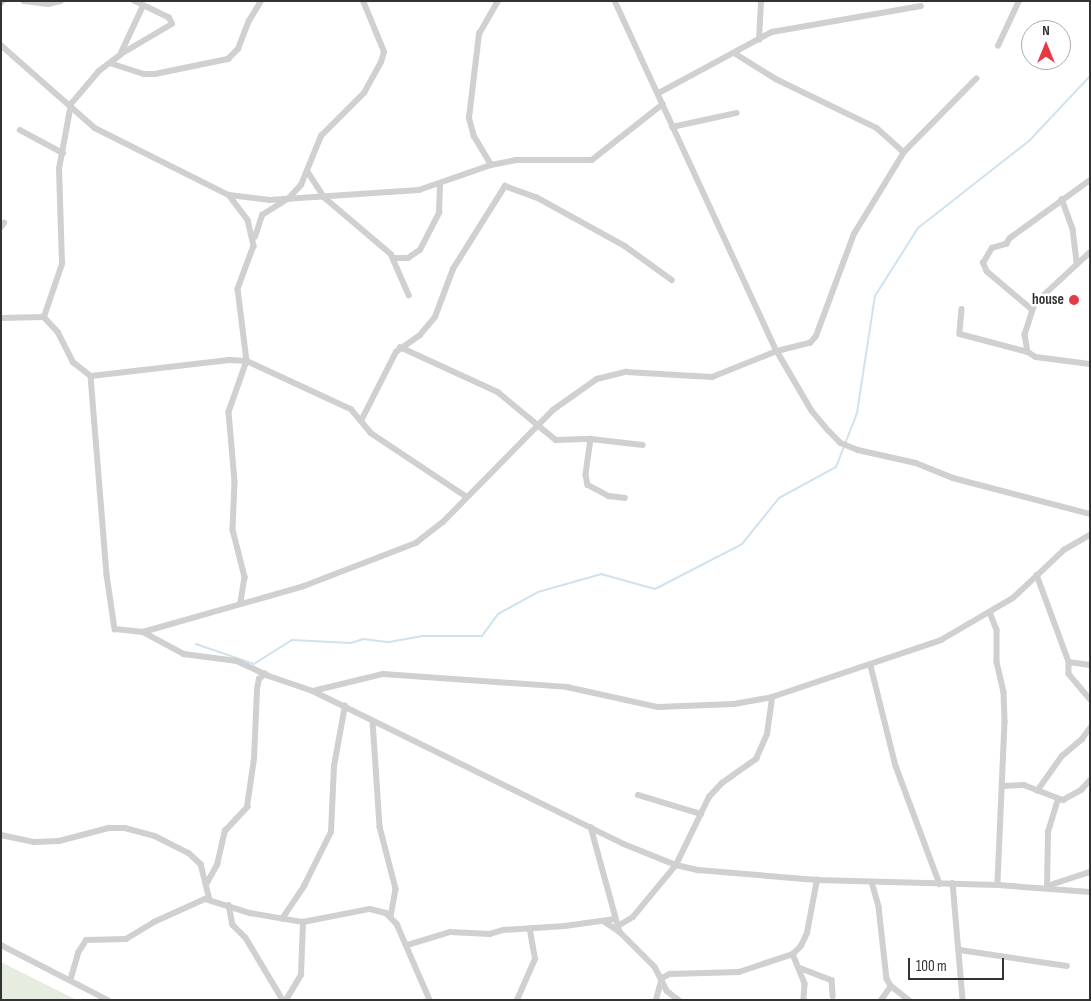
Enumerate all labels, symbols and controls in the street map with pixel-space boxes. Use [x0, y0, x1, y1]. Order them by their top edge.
north arrow [1021, 20, 1071, 70]
text: N [1042, 22, 1050, 39]
place label: house [1032, 291, 1064, 309]
marker: house [1068, 294, 1080, 306]
scale bar [911, 948, 1007, 980]
text: 100 m [916, 957, 947, 976]

